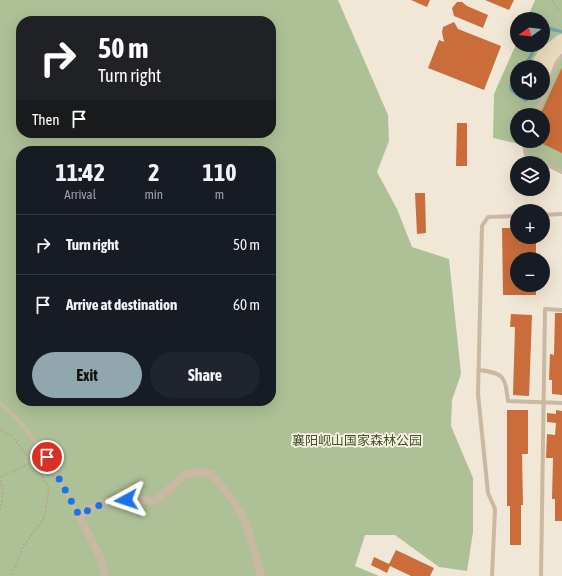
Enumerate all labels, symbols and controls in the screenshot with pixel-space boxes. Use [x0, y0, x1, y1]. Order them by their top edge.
north arrow [510, 12, 550, 52]
map controls [510, 12, 550, 292]
icon: right [32, 32, 84, 84]
text: 50 m [98, 32, 148, 64]
button: sound [510, 60, 550, 100]
text: Turn right [98, 65, 161, 86]
icon: arrive [68, 108, 90, 130]
button: search [510, 108, 550, 148]
text: Then [32, 111, 60, 128]
button: layers [510, 156, 550, 196]
text: 11:42 [56, 159, 105, 186]
text: 2 [148, 159, 159, 186]
text: 110 [203, 159, 236, 186]
text: Arrival [64, 187, 96, 202]
text: min [144, 187, 163, 202]
text: m [215, 187, 224, 202]
button: + [510, 204, 550, 244]
icon: right [32, 234, 54, 256]
text: Turn right [66, 236, 119, 253]
text: 50 m [233, 236, 260, 253]
button: − [510, 252, 550, 292]
icon: arrive [32, 294, 54, 316]
text: Arrive at destination [66, 296, 177, 313]
text: 60 m [233, 296, 260, 313]
button: Exit [32, 352, 142, 398]
button: Share [150, 352, 260, 398]
park label: 襄阳岘山国家森林公园 [292, 433, 422, 448]
pin [30, 440, 64, 474]
icon: arrive [36, 446, 58, 468]
position arrow [105, 479, 147, 521]

